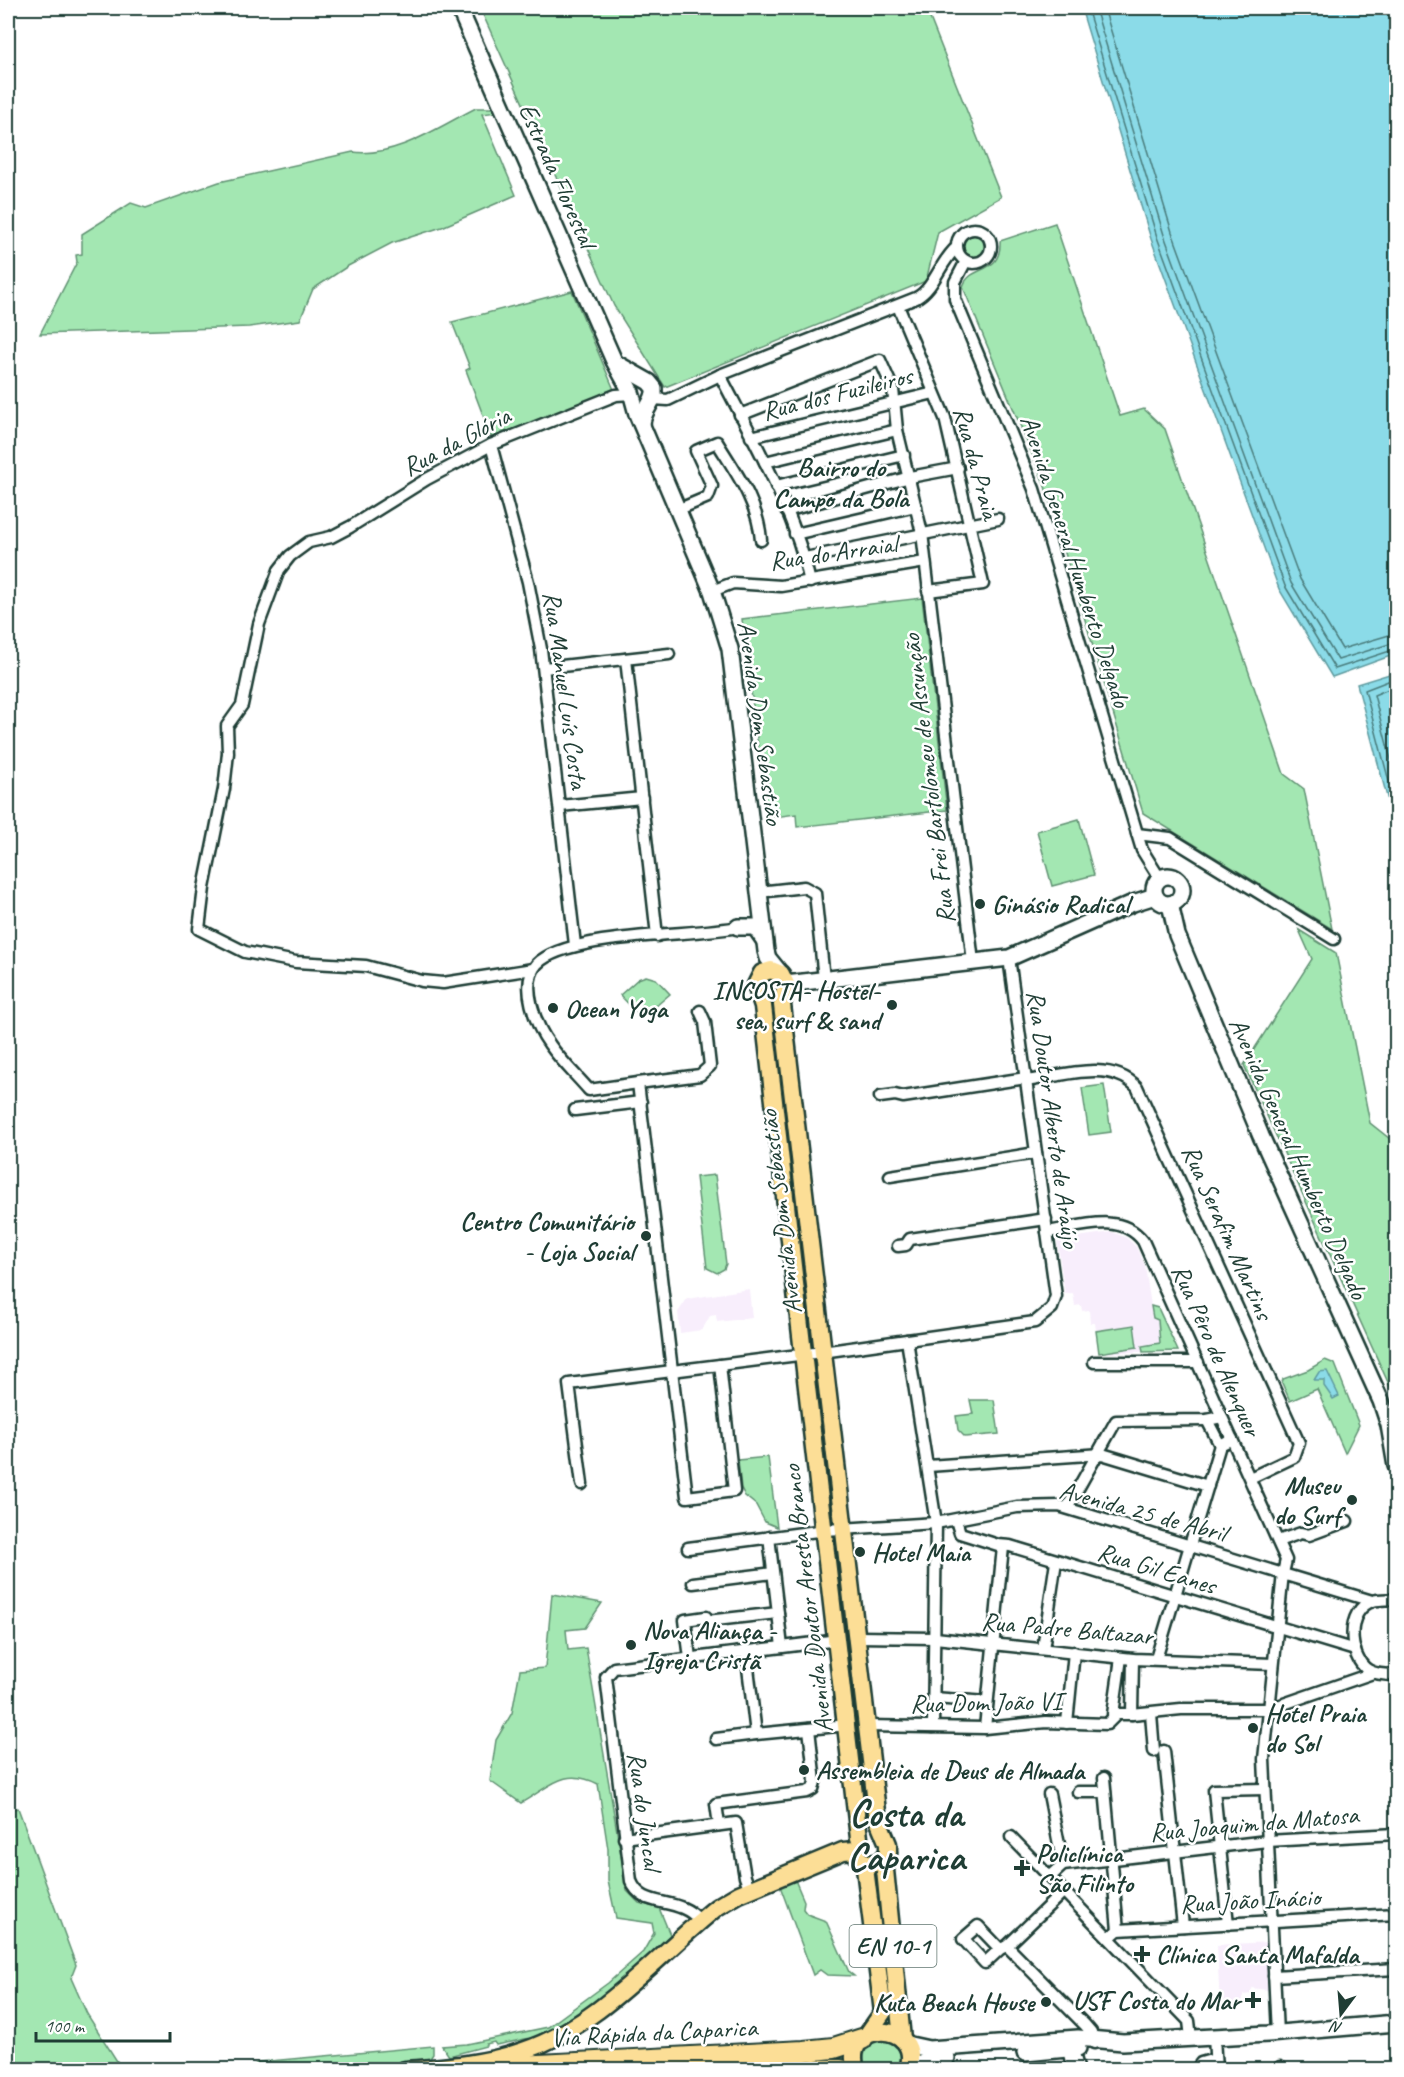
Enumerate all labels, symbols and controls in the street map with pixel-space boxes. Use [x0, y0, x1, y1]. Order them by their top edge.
street label: Estrada Florestal [511, 98, 606, 257]
street label: Rua dos Fuzileiros [759, 358, 918, 428]
street label: Rua da Glória [397, 399, 517, 484]
street label: Rua da Praia [946, 403, 1008, 525]
street label: Avenida General Humberto Delgado [1013, 411, 1139, 713]
district label: Bairro do Campo da Bola [773, 450, 911, 515]
street label: Rua do Arraial [767, 527, 903, 578]
street label: Rua Manuel Luís Costa [535, 589, 596, 793]
street label: Avenida Dom Sebastião [730, 619, 791, 829]
street label: Rua Frei Bartolomeu de Assunção [894, 630, 963, 926]
place label: Ginásio Radical [992, 888, 1134, 921]
marker: Ginásio Radical [973, 897, 987, 911]
place label: INCOSTA- Hostel- sea, surf & sand [712, 974, 885, 1037]
street label: Rua Doutor Alberto de Araújo [1019, 988, 1088, 1252]
place label: Ocean Yoga [565, 992, 670, 1025]
marker: INCOSTA- Hostel- sea, surf & sand [885, 998, 899, 1012]
marker: Ocean Yoga [546, 1001, 560, 1015]
street label: Avenida General Humberto Delgado [1221, 1012, 1376, 1306]
street label: Avenida Dom Sebastião [751, 1106, 809, 1316]
street label: Rua Serafim Martins [1174, 1140, 1282, 1327]
place label: Centro Comunitário - Loja Social [460, 1205, 639, 1268]
marker: Centro Comunitário - Loja Social [639, 1229, 653, 1243]
street label: Rua Pêro de Alenquer [1164, 1259, 1270, 1444]
street label: Avenida Doutor Aresta Branco [774, 1461, 840, 1735]
place label: Museu do Surf [1274, 1469, 1346, 1532]
street label: Avenida 25 de Abril [1056, 1473, 1234, 1551]
marker: Museu do Surf [1345, 1493, 1359, 1507]
street label: Rua Gil Eanes [1094, 1535, 1222, 1603]
place label: Hotel Maia [872, 1536, 972, 1569]
marker: Hotel Maia [853, 1545, 867, 1559]
street label: Rua Padre Baltazar [980, 1605, 1157, 1653]
place label: Nova Aliança - Igreja Cristã [643, 1614, 778, 1677]
marker: Nova Aliança - Igreja Cristã [624, 1638, 638, 1652]
street label: Rua Dom João VI [910, 1685, 1068, 1720]
place label: Hotel Praia do Sol [1265, 1697, 1368, 1760]
marker: Hotel Praia do Sol [1246, 1721, 1260, 1735]
street label: Rua do Juncal [620, 1750, 670, 1877]
place label: Assembleia de Deus de Almada [816, 1754, 1086, 1787]
marker: Assembleia de Deus de Almada [797, 1763, 811, 1777]
district label: Costa da Caparica [847, 1790, 968, 1881]
street label: Rua Joaquim da Matosa [1148, 1798, 1361, 1849]
place label: Policlínica São Filinto [1036, 1837, 1134, 1900]
marker: Policlínica São Filinto [1013, 1859, 1031, 1877]
street label: Rua João Inácio [1179, 1880, 1324, 1921]
road number: EN 10-1 [850, 1925, 936, 1967]
place label: Clínica Santa Mafalda [1156, 1938, 1361, 1971]
marker: Clínica Santa Mafalda [1133, 1945, 1151, 1963]
place label: USF Costa do Mar [1073, 1984, 1243, 2017]
north arrow [1311, 1984, 1371, 2044]
place label: Kuta Beach House [874, 1986, 1036, 2019]
marker: USF Costa do Mar [1244, 1991, 1262, 2009]
marker: Kuta Beach House [1039, 1995, 1053, 2009]
scale bar [36, 2005, 170, 2043]
street label: Via Rápida da Caparica [550, 2011, 760, 2054]
text: 100 m [45, 2015, 86, 2037]
text: N [1327, 2016, 1345, 2038]

